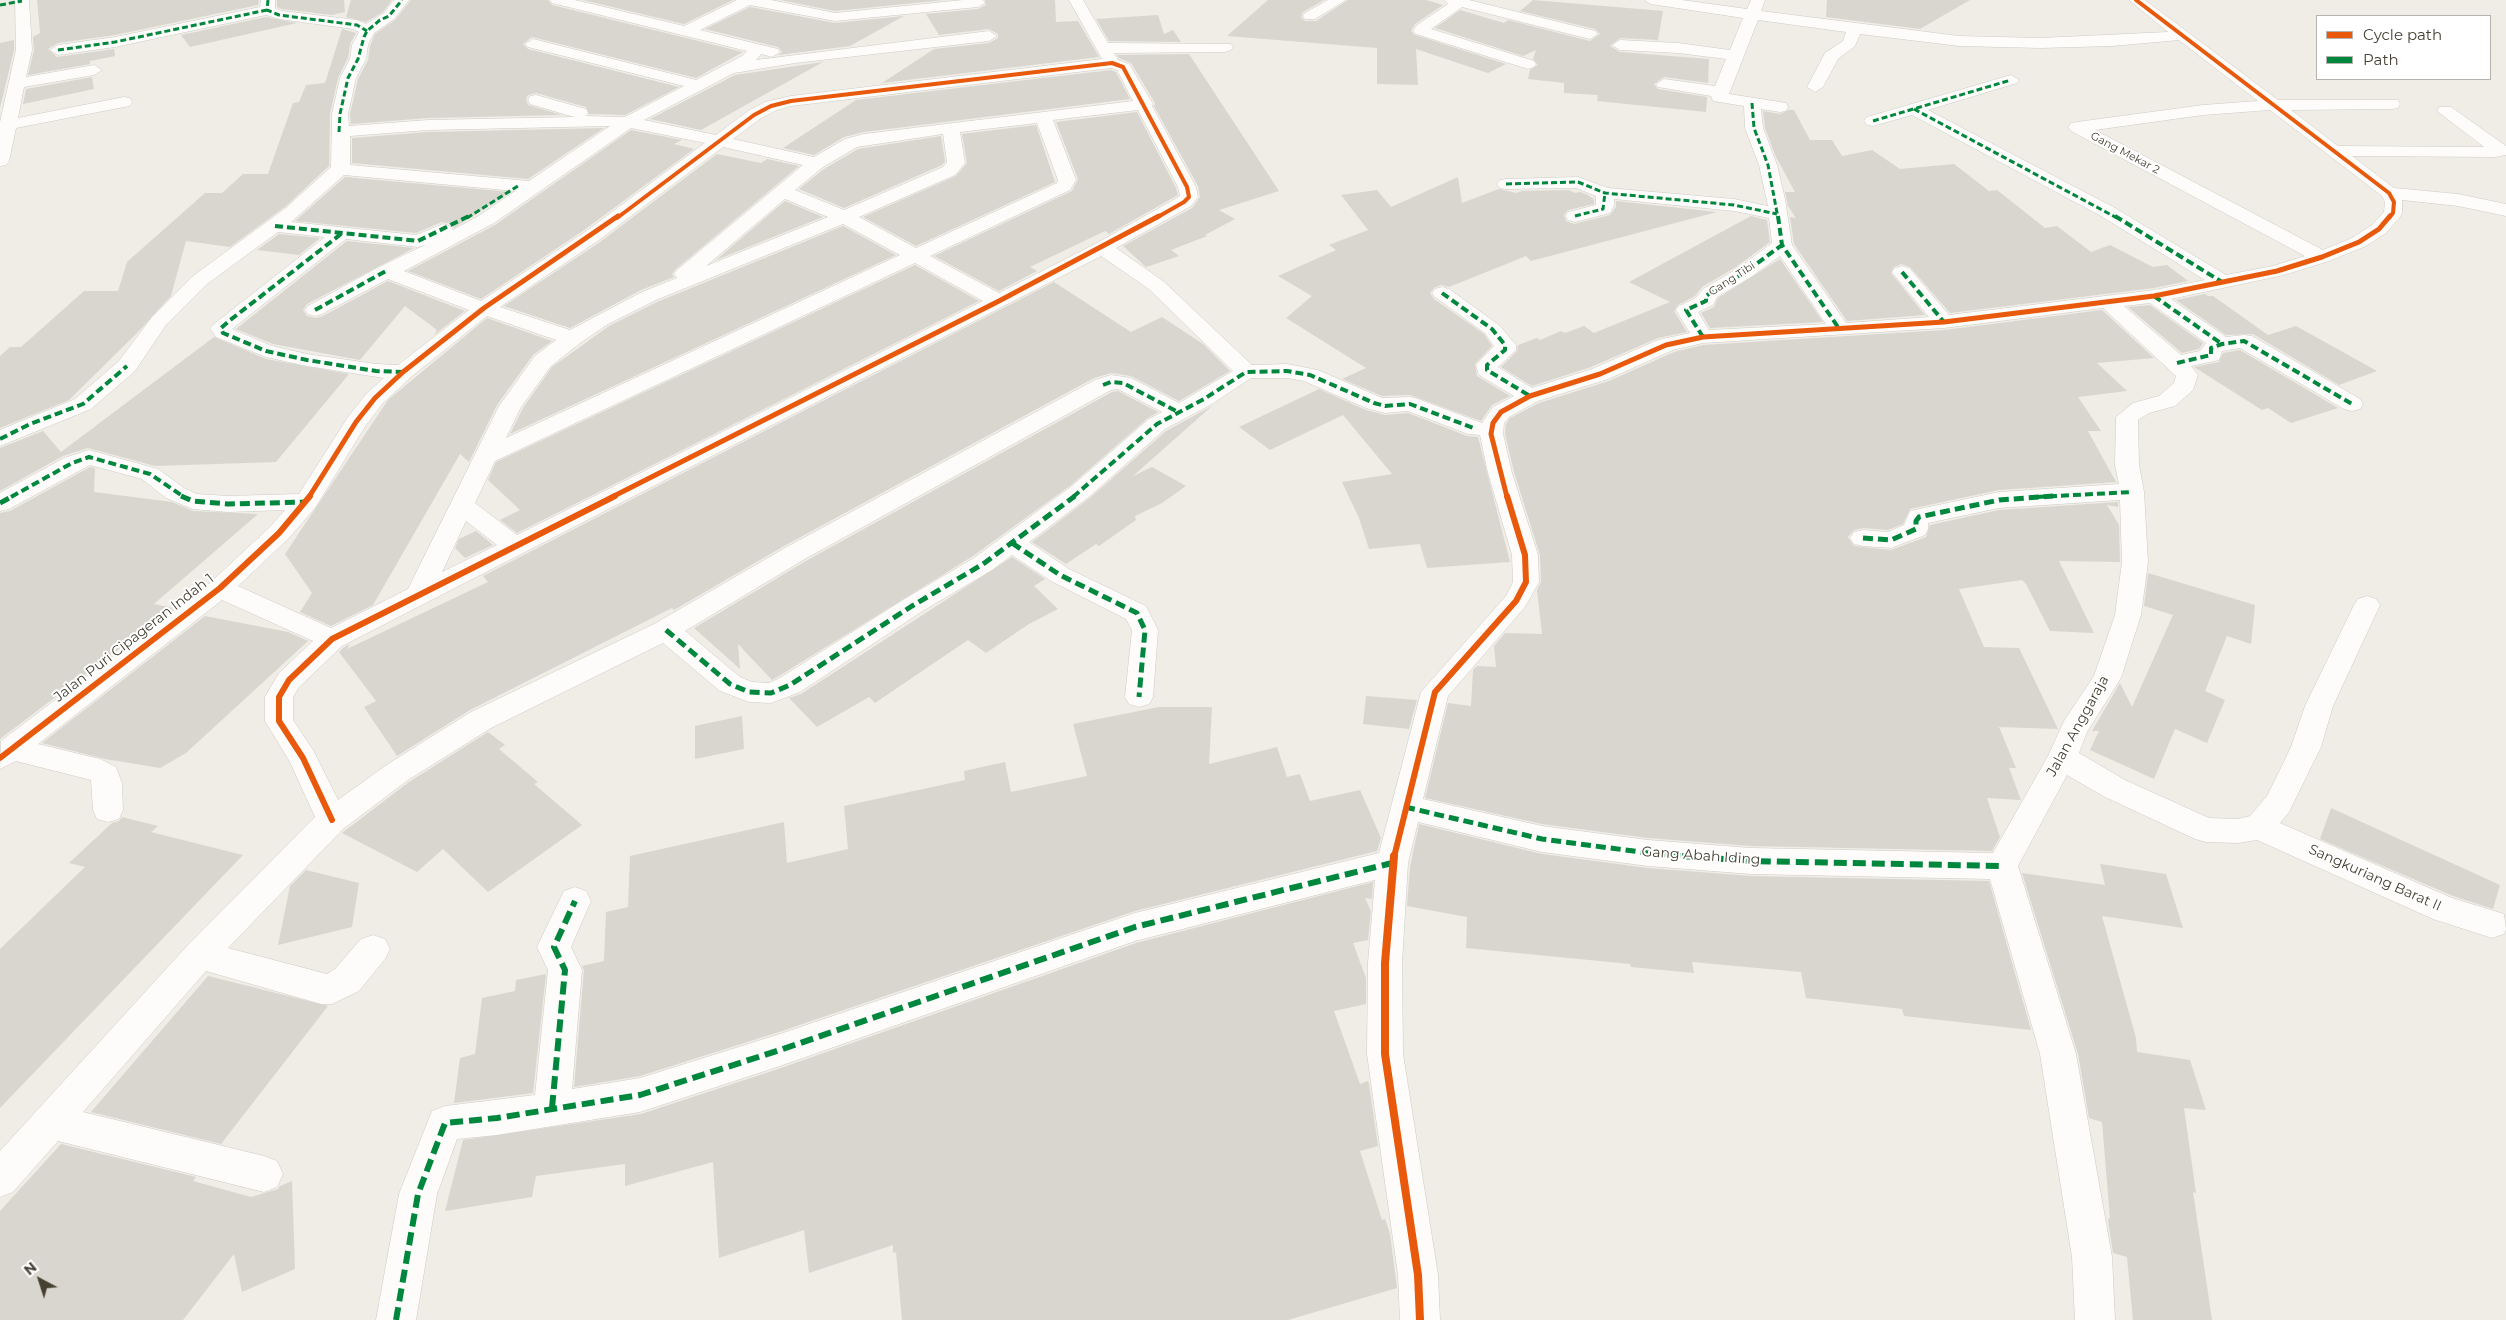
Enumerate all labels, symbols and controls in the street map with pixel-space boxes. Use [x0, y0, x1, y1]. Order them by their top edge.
legend [2316, 15, 2491, 80]
text: Cycle path [2363, 25, 2442, 44]
text: Path [2363, 50, 2399, 69]
street label: Gang Mekar 2 [2088, 129, 2162, 177]
street label: Gang Tibi [1706, 259, 1758, 299]
street label: Jalan Puri Cipageran Indah 1 [51, 570, 217, 706]
street label: Jalan Anggaraja [2043, 673, 2113, 779]
street label: Sangkuriang Barat II [2306, 841, 2444, 915]
street label: Gang Abah Iding [1641, 843, 1761, 869]
north arrow [15, 1255, 65, 1305]
text: N [20, 1258, 40, 1279]

